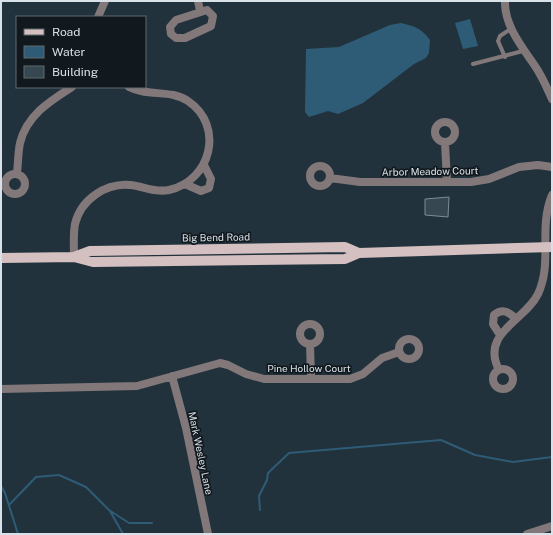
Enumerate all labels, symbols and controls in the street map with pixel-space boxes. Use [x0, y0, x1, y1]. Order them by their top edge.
legend [16, 16, 146, 88]
text: Road [52, 25, 80, 39]
text: Water [52, 45, 86, 59]
text: Building [52, 65, 98, 79]
street label: Arbor Meadow Court [382, 164, 479, 178]
street label: Big Bend Road [182, 230, 250, 244]
street label: Pine Hollow Court [267, 362, 351, 374]
street label: Mark Wesley Lane [186, 410, 216, 496]

